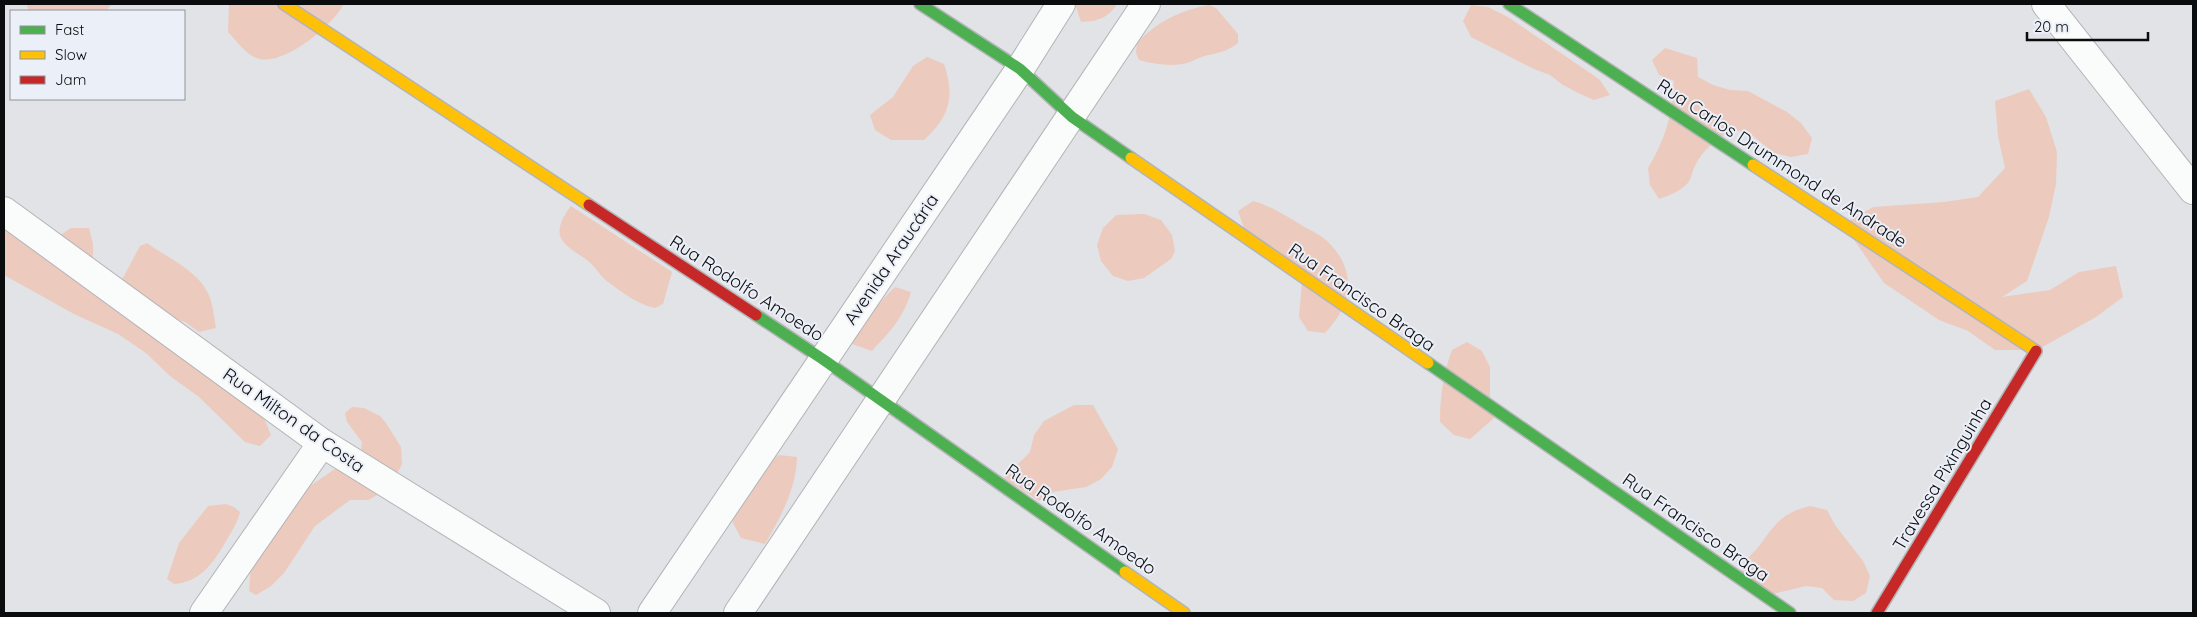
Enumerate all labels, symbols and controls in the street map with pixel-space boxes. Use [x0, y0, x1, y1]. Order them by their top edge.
legend [10, 10, 185, 100]
scale bar [2027, 10, 2148, 42]
text: 20 m [2034, 17, 2069, 36]
text: Fast [55, 20, 84, 39]
text: Slow [55, 45, 87, 64]
text: Jam [55, 70, 86, 89]
street label: Rua Carlos Drummond de Andrade [1653, 73, 1911, 253]
street label: Avenida Araucária [839, 189, 943, 329]
street label: Rua Rodolfo Amoedo [666, 230, 828, 346]
street label: Rua Francisco Braga [1284, 238, 1440, 356]
street label: Rua Milton da Costa [219, 362, 369, 478]
street label: Travessa Pixinguinha [1887, 394, 1997, 554]
street label: Rua Rodolfo Amoedo [1001, 458, 1161, 580]
street label: Rua Francisco Braga [1618, 468, 1774, 586]

